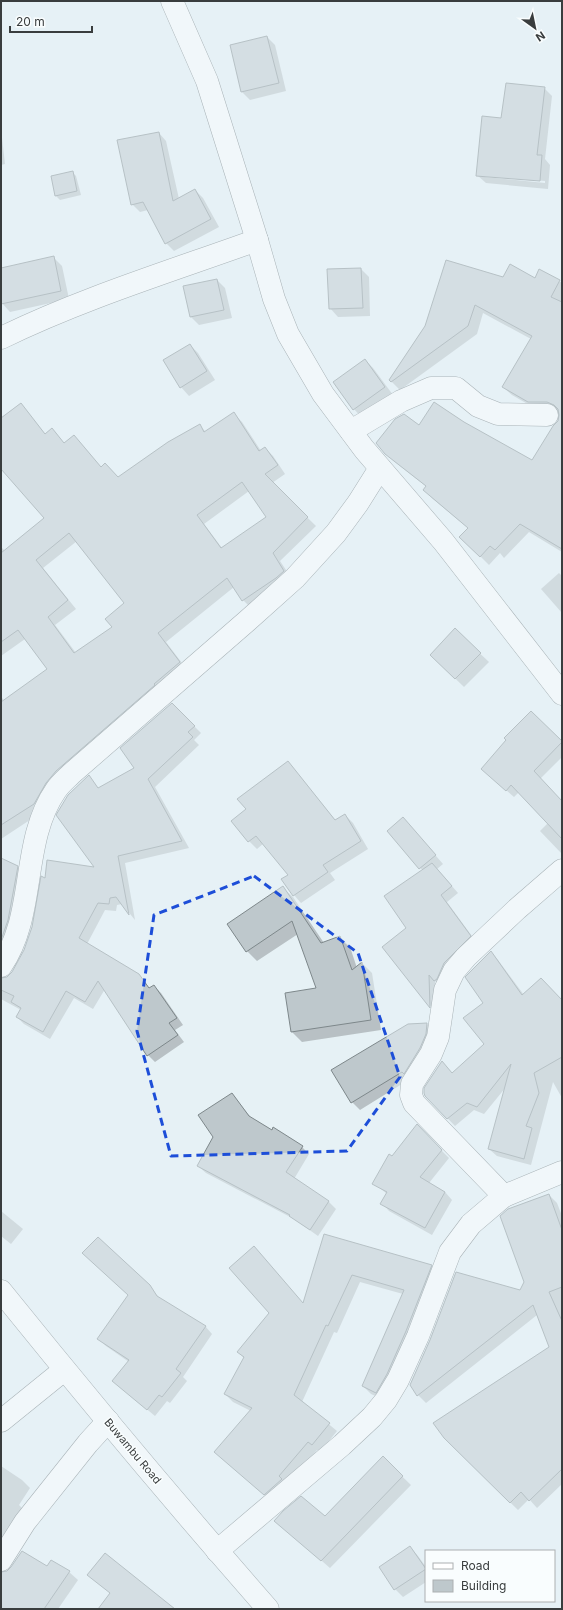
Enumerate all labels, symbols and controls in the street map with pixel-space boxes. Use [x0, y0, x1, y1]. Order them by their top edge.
scale bar [10, 8, 92, 34]
north arrow [515, 8, 555, 48]
text: 20 m [16, 14, 45, 29]
text: N [533, 28, 548, 45]
street label: Buwambu Road [101, 1415, 165, 1487]
legend [425, 1550, 555, 1602]
text: Road [461, 1558, 490, 1573]
text: Building [461, 1578, 506, 1593]

